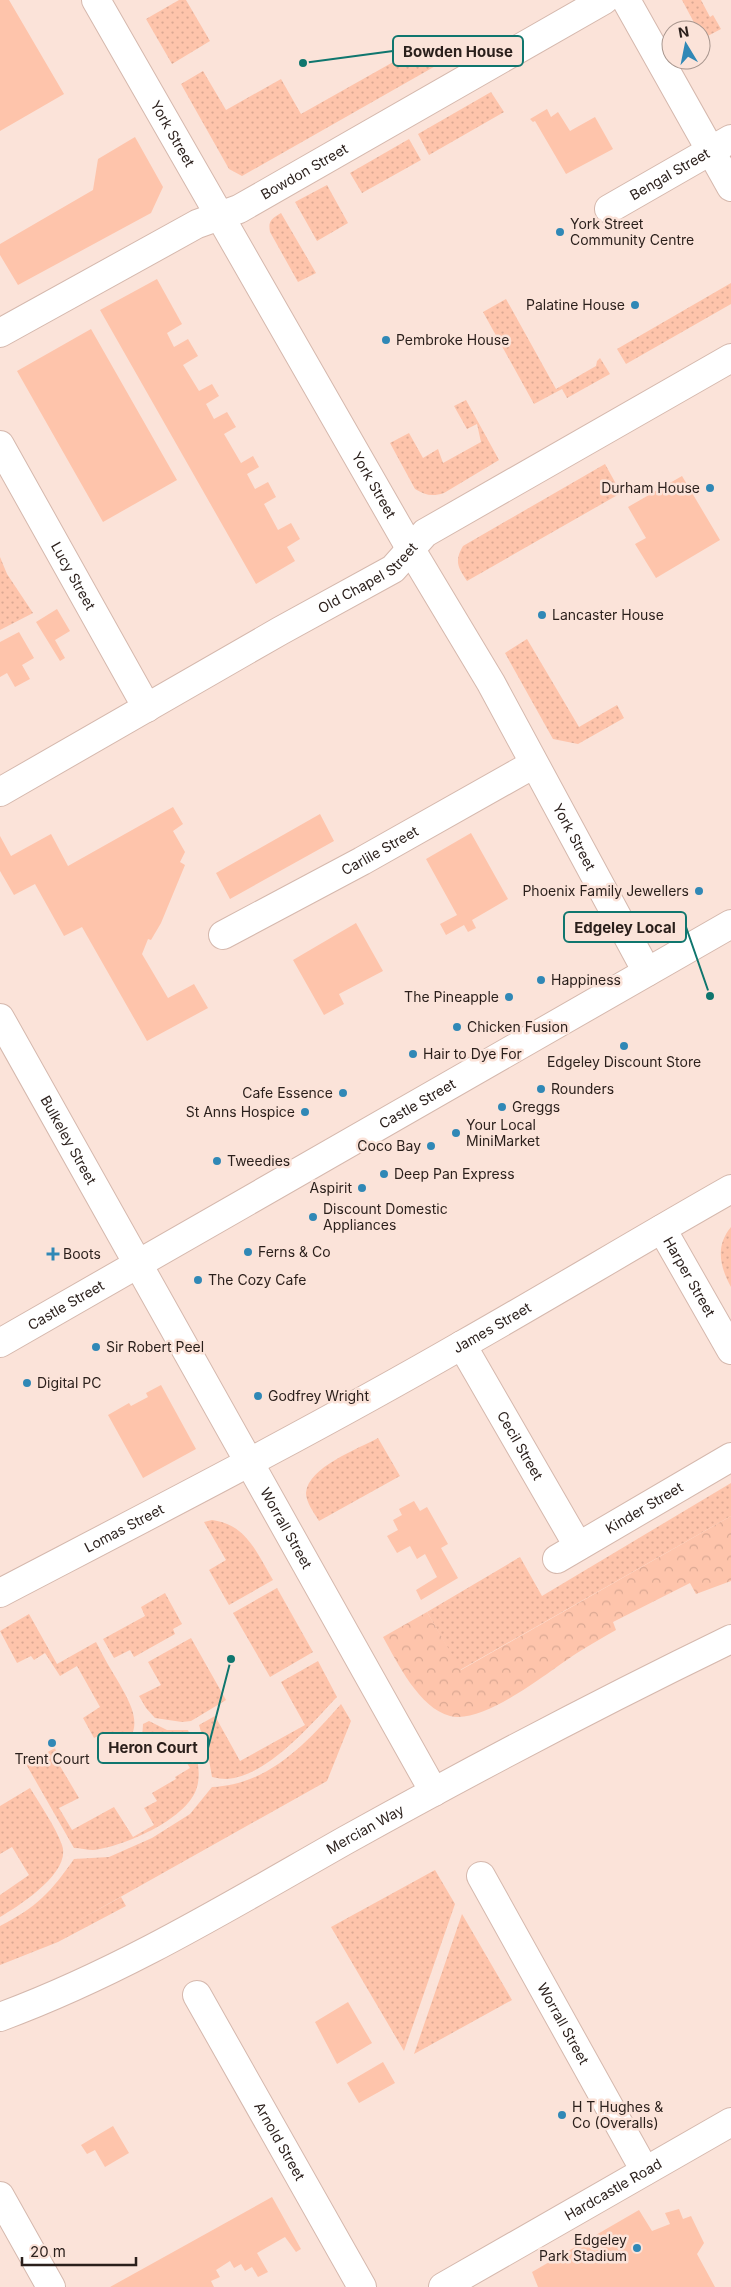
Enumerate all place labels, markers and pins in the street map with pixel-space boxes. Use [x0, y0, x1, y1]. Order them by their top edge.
callout: Bowden House [393, 36, 523, 66]
place label: York Street Community Centre [570, 215, 694, 248]
marker: York Street Community Centre [554, 226, 566, 238]
place label: Palatine House [526, 296, 625, 313]
marker: Palatine House [629, 299, 641, 311]
place label: Pembroke House [396, 331, 509, 348]
marker: Pembroke House [380, 334, 392, 346]
place label: Durham House [601, 479, 700, 496]
marker: Durham House [704, 482, 716, 494]
place label: Lancaster House [552, 606, 664, 623]
marker: Lancaster House [536, 609, 548, 621]
place label: Phoenix Family Jewellers [522, 882, 689, 899]
marker: Phoenix Family Jewellers [693, 885, 705, 897]
callout: Edgeley Local [564, 912, 686, 942]
place label: Happiness [551, 971, 621, 988]
marker: Happiness [535, 974, 547, 986]
place label: The Pineapple [404, 988, 499, 1005]
marker: The Pineapple [503, 991, 515, 1003]
place label: Chicken Fusion [467, 1018, 568, 1035]
marker: Chicken Fusion [451, 1021, 463, 1033]
marker: Edgeley Discount Store [618, 1040, 630, 1052]
place label: Hair to Dye For [423, 1045, 522, 1062]
marker: Hair to Dye For [407, 1048, 419, 1060]
place label: Edgeley Discount Store [547, 1053, 701, 1070]
place label: Rounders [551, 1080, 614, 1097]
marker: Rounders [535, 1083, 547, 1095]
place label: Cafe Essence [242, 1084, 333, 1101]
marker: Cafe Essence [337, 1087, 349, 1099]
place label: Greggs [512, 1098, 560, 1115]
marker: Greggs [496, 1101, 508, 1113]
place label: St Anns Hospice [186, 1103, 295, 1120]
marker: St Anns Hospice [299, 1106, 311, 1118]
place label: Your Local MiniMarket [466, 1116, 540, 1149]
marker: Your Local MiniMarket [450, 1127, 462, 1139]
place label: Coco Bay [357, 1137, 421, 1154]
marker: Coco Bay [425, 1140, 437, 1152]
place label: Tweedies [227, 1152, 290, 1169]
marker: Tweedies [211, 1155, 223, 1167]
place label: Deep Pan Express [394, 1165, 515, 1182]
marker: Deep Pan Express [378, 1168, 390, 1180]
place label: Aspirit [310, 1179, 352, 1196]
marker: Aspirit [356, 1182, 368, 1194]
place label: Discount Domestic Appliances [323, 1200, 448, 1233]
marker: Discount Domestic Appliances [307, 1211, 319, 1223]
place label: Ferns & Co [258, 1243, 331, 1260]
place label: Boots [63, 1245, 101, 1262]
marker: Ferns & Co [242, 1246, 254, 1258]
marker: Boots [47, 1248, 59, 1260]
place label: The Cozy Cafe [208, 1271, 306, 1288]
marker: The Cozy Cafe [192, 1274, 204, 1286]
place label: Sir Robert Peel [106, 1338, 204, 1355]
marker: Sir Robert Peel [90, 1341, 102, 1353]
place label: Digital PC [37, 1374, 101, 1391]
marker: Digital PC [21, 1377, 33, 1389]
place label: Godfrey Wright [268, 1387, 369, 1404]
marker: Godfrey Wright [252, 1390, 264, 1402]
callout: Heron Court [98, 1733, 208, 1763]
marker: Trent Court [46, 1737, 58, 1749]
place label: Trent Court [14, 1750, 90, 1767]
place label: H T Hughes & Co (Overalls) [572, 2098, 663, 2131]
marker: H T Hughes & Co (Overalls) [556, 2109, 568, 2121]
place label: Edgeley Park Stadium [539, 2231, 627, 2264]
marker: Edgeley Park Stadium [631, 2242, 643, 2254]

